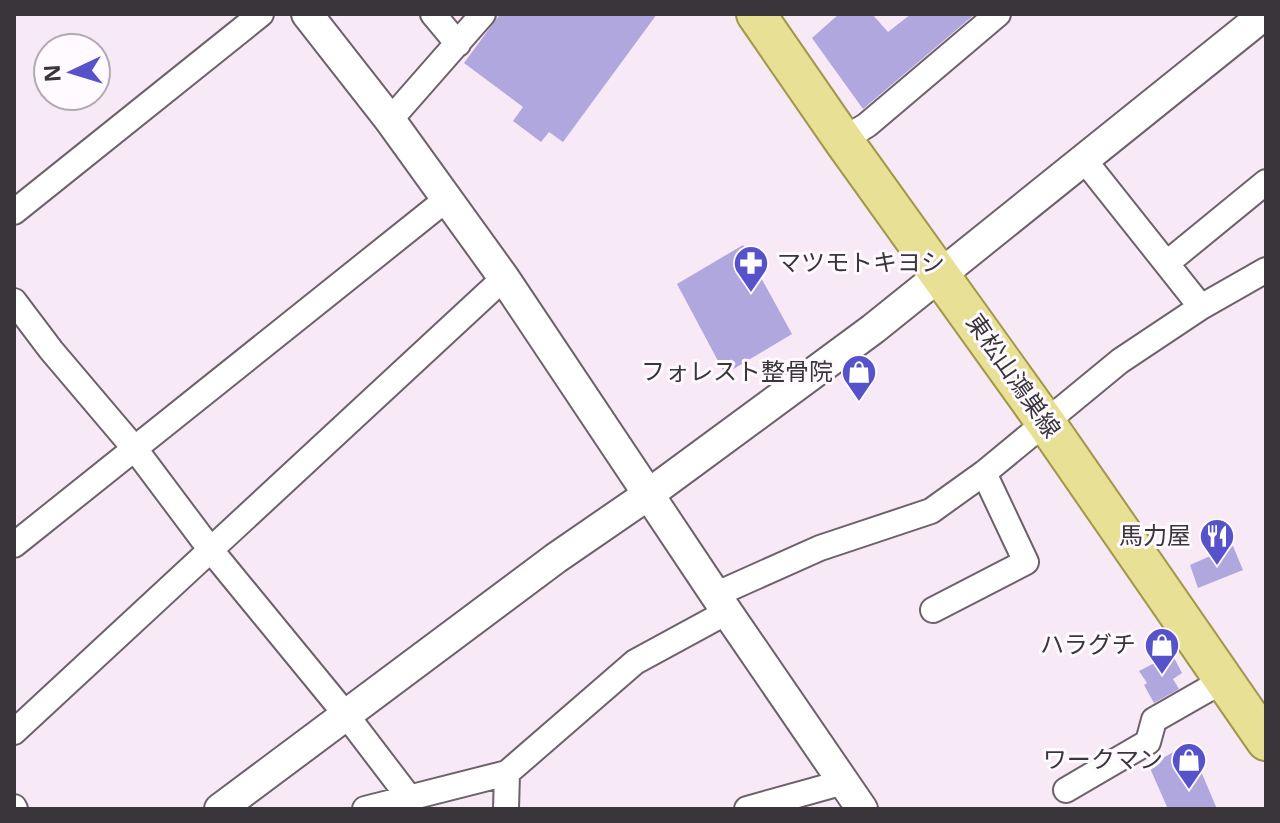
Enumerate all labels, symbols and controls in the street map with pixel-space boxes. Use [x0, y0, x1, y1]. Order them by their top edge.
north arrow [32, 32, 112, 112]
text: N [35, 63, 67, 83]
pharmacy icon: マツモトキヨシ [732, 244, 770, 294]
place label: マツモトキヨシ [777, 245, 945, 278]
street label: 東松山鴻巣線 [959, 307, 1069, 444]
shop icon: フォレスト整骨院 [840, 353, 878, 403]
place label: フォレスト整骨院 [641, 354, 833, 387]
restaurant icon: 馬力屋 [1198, 517, 1236, 567]
place label: 馬力屋 [1119, 518, 1191, 551]
shop icon: ハラグチ [1143, 626, 1181, 676]
place label: ハラグチ [1040, 627, 1136, 660]
shop icon: ワークマン [1170, 741, 1208, 791]
place label: ワークマン [1043, 742, 1163, 775]

